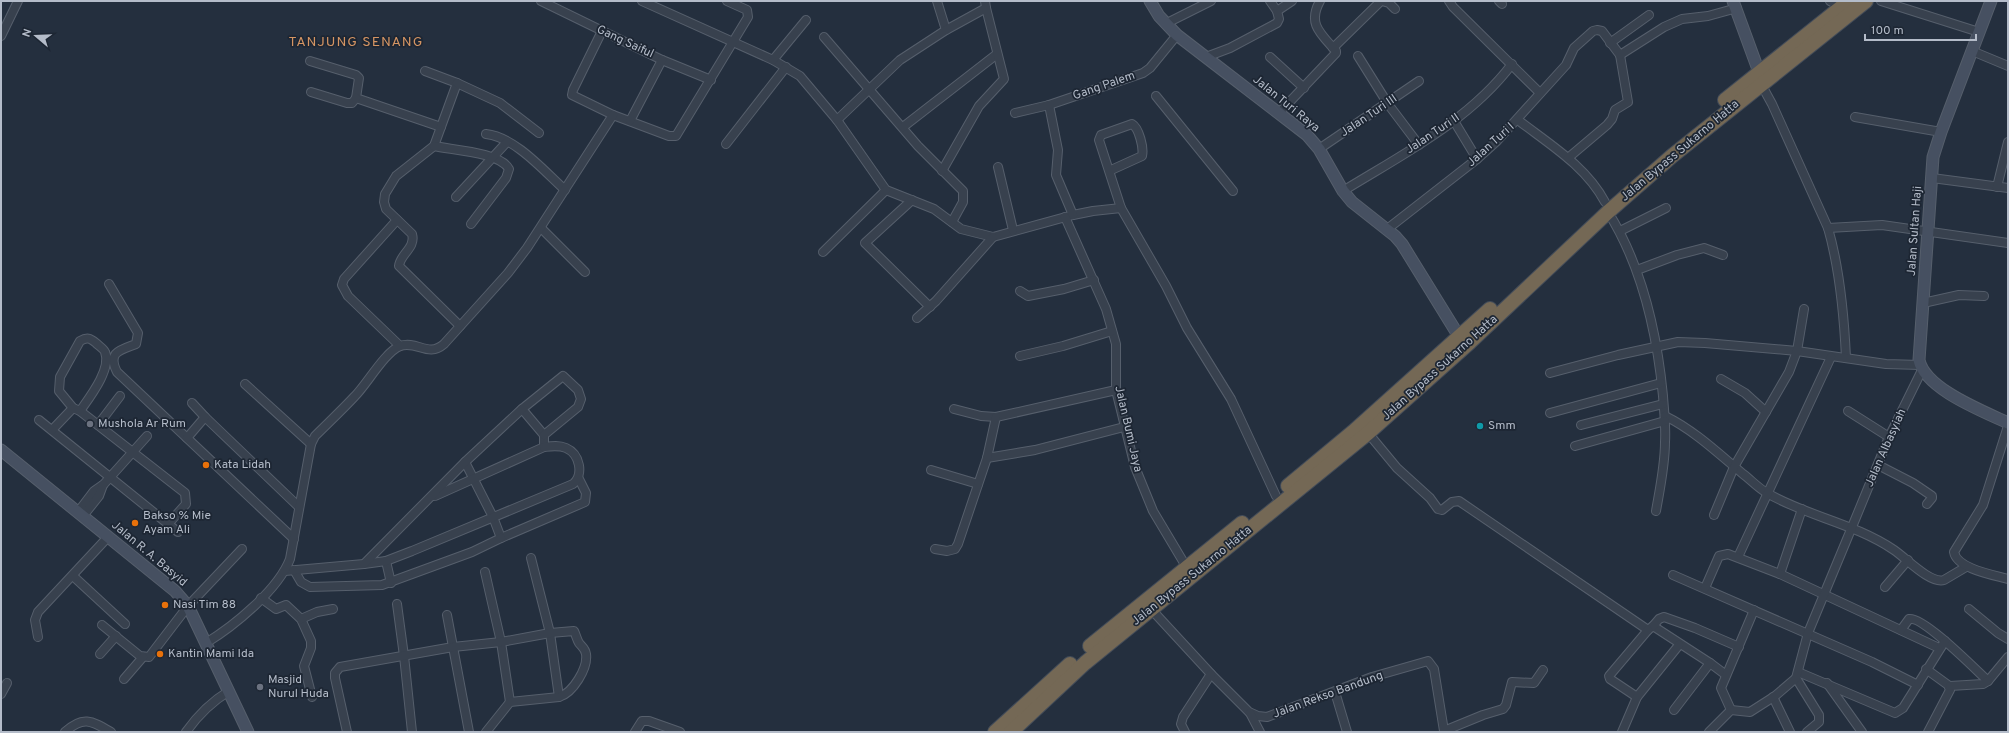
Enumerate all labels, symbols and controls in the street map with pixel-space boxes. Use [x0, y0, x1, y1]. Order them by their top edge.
north arrow [16, 16, 56, 56]
scale bar [1865, 16, 1976, 42]
street label: Gang Saiful [594, 22, 656, 62]
text: 100 m [1871, 23, 1904, 39]
text: N [20, 27, 35, 39]
district label: TANJUNG SENANG [289, 34, 423, 51]
street label: Gang Palem [1071, 68, 1137, 104]
street label: Jalan Turi Raya [1249, 72, 1323, 136]
street label: Jalan Turi III [1337, 91, 1401, 141]
street label: Jalan Bypass Sukarno Hatta [1617, 97, 1743, 205]
street label: Jalan Turi II [1403, 110, 1463, 158]
street label: Jalan Turi I [1464, 119, 1518, 171]
street label: Jalan Sultan Haji [1904, 185, 1926, 277]
street label: Jalan Bypass Sukarno Hatta [1379, 312, 1501, 424]
street label: Jalan Bumi Jaya [1110, 384, 1146, 474]
street label: Jalan Albasyiah [1862, 406, 1910, 490]
place label: Mushola Ar Rum [98, 416, 186, 432]
place label: Smm [1488, 418, 1516, 434]
marker: Mushola Ar Rum [85, 419, 95, 429]
marker: Smm [1475, 421, 1485, 431]
place label: Kata Lidah [214, 457, 271, 473]
marker: Kata Lidah [201, 460, 211, 470]
place label: Bakso % Mie Ayam Ali [143, 508, 211, 538]
street label: Jalan R. A. Basyid [108, 518, 190, 590]
marker: Bakso % Mie Ayam Ali [130, 518, 140, 528]
street label: Jalan Bypass Sukarno Hatta [1129, 523, 1255, 629]
place label: Nasi Tim 88 [173, 597, 236, 613]
marker: Nasi Tim 88 [160, 600, 170, 610]
place label: Kantin Mami Ida [168, 646, 254, 662]
marker: Kantin Mami Ida [155, 649, 165, 659]
street label: Jalan Rekso Bandung [1271, 668, 1385, 722]
place label: Masjid Nurul Huda [268, 672, 329, 702]
marker: Masjid Nurul Huda [255, 682, 265, 692]

